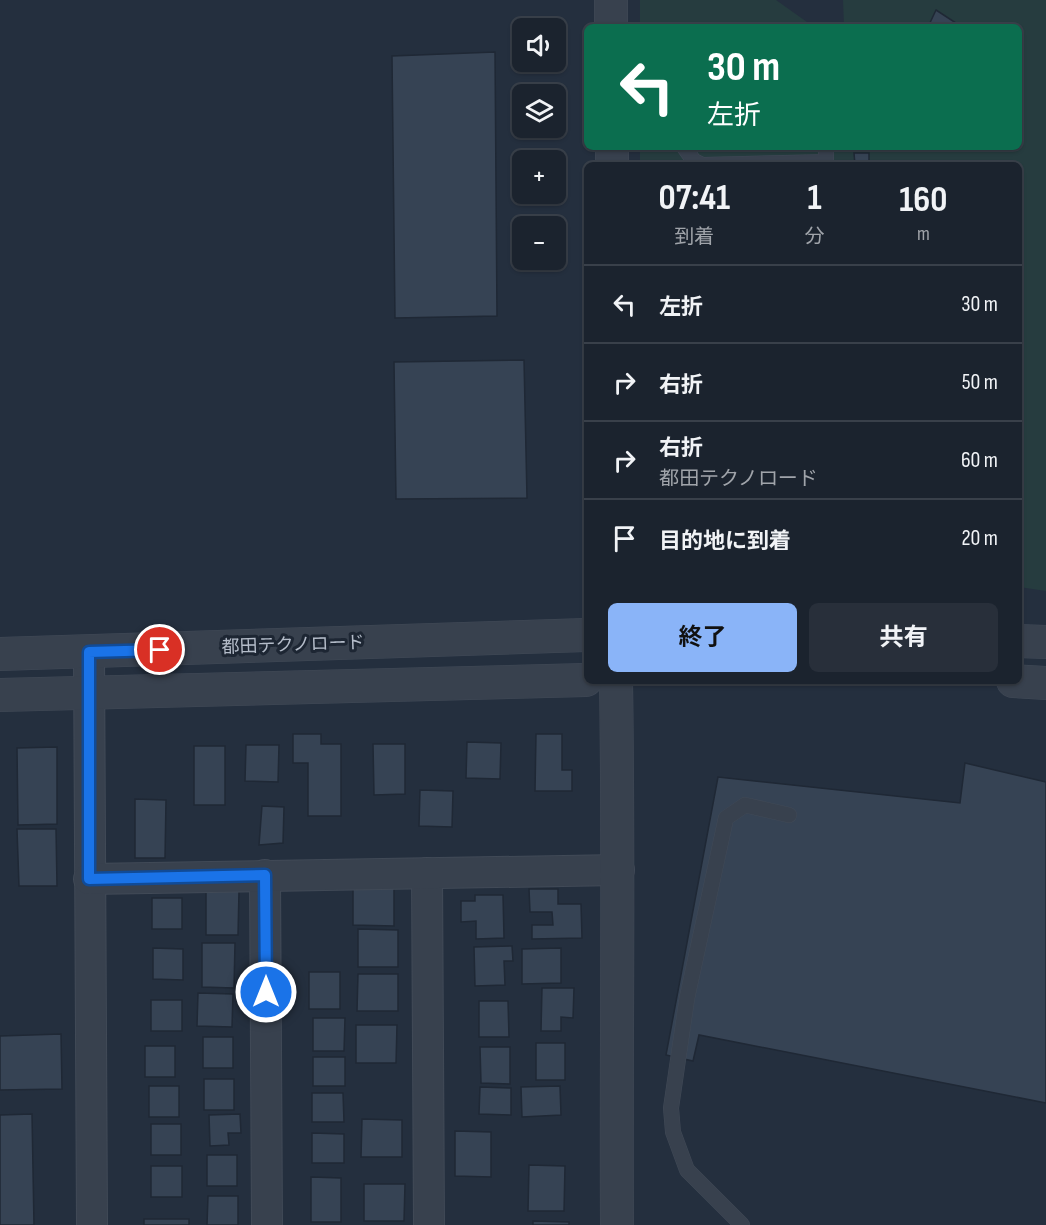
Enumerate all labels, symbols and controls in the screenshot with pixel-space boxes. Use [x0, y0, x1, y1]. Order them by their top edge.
map controls [512, 18, 566, 270]
button: sound [512, 18, 566, 72]
text: 30 m [707, 42, 780, 93]
icon: left [608, 48, 686, 126]
button: layers [512, 84, 566, 138]
text: 左折 [707, 100, 761, 132]
button: + [512, 150, 566, 204]
text: 07:41 [659, 177, 730, 220]
text: 1 [808, 177, 822, 220]
text: 160 [899, 179, 947, 222]
button: − [512, 216, 566, 270]
text: m [917, 222, 930, 246]
text: 到着 [674, 225, 714, 249]
text: 分 [805, 225, 825, 249]
icon: left [608, 288, 641, 321]
text: 30 m [961, 291, 998, 318]
text: 左折 [659, 294, 703, 321]
icon: right [608, 366, 641, 399]
text: 50 m [962, 369, 998, 396]
text: 右折 [659, 372, 703, 399]
text: 右折 [659, 435, 703, 462]
icon: right [608, 444, 641, 477]
text: 60 m [961, 447, 998, 474]
text: 都田テクノロード [659, 467, 818, 491]
icon: arrive [608, 522, 641, 555]
text: 20 m [962, 525, 998, 552]
text: 目的地に到着 [659, 528, 791, 555]
button: 終了 [608, 603, 797, 672]
button: 共有 [809, 603, 998, 672]
pin [134, 624, 185, 675]
street label: 都田テクノロード [221, 632, 365, 658]
icon: arrive [143, 633, 176, 666]
position arrow [234, 960, 298, 1024]

